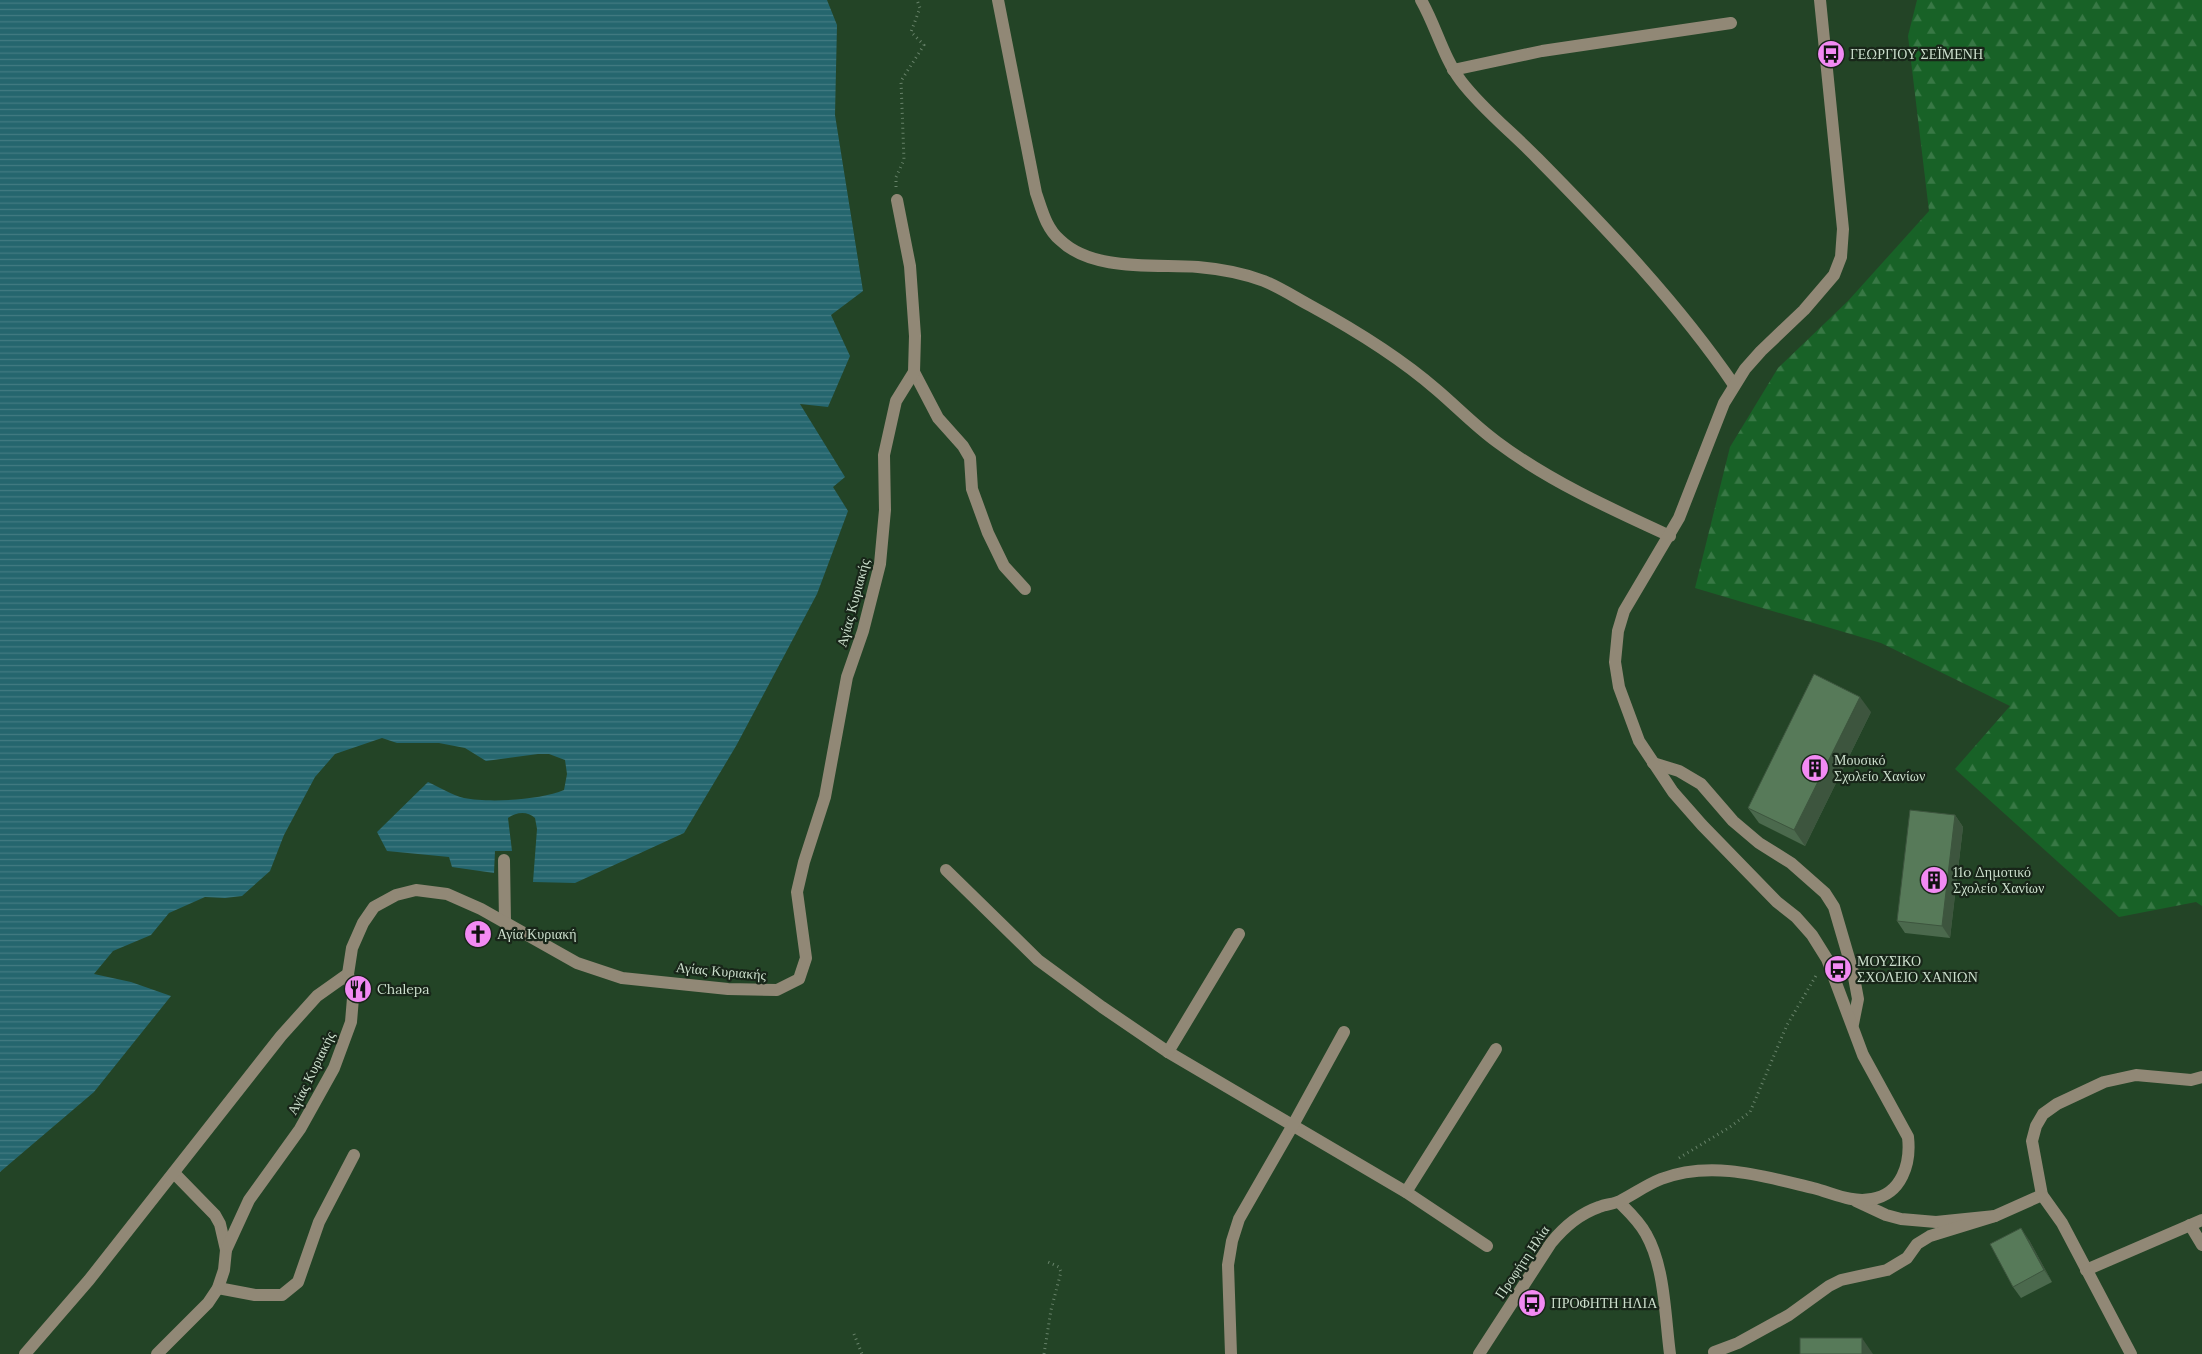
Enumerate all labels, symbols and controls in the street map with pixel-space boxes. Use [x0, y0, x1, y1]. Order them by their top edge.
bus stop icon: ΓΕΩΡΓΙΟΥ ΣΕΪΜΕΝΗ [1816, 39, 1846, 69]
place label: ΓΕΩΡΓΙΟΥ ΣΕΪΜΕΝΗ [1850, 45, 1983, 63]
street label: Αγίας Κυριακής [833, 556, 874, 649]
place label: Μουσικό Σχολείο Χανίων [1834, 751, 1925, 785]
building icon: Μουσικό Σχολείο Χανίων [1800, 753, 1830, 783]
place label: 11o Δημοτικό Σχολείο Χανίων [1953, 863, 2044, 897]
building icon: 11o Δημοτικό Σχολείο Χανίων [1919, 865, 1949, 895]
church icon: Αγία Κυριακή [463, 919, 493, 949]
place label: Αγία Κυριακή [497, 925, 577, 943]
place label: ΜΟΥΣΙΚΟ ΣΧΟΛΕΙΟ ΧΑΝΙΩΝ [1857, 952, 1978, 986]
bus stop icon: ΜΟΥΣΙΚΟ ΣΧΟΛΕΙΟ ΧΑΝΙΩΝ [1823, 954, 1853, 984]
street label: Αγίας Κυριακής [675, 958, 767, 984]
restaurant icon: Chalepa [343, 974, 373, 1004]
place label: Chalepa [377, 980, 429, 998]
street label: Αγίας Κυριακής [283, 1028, 339, 1118]
street label: Προφήτη Ηλία [1491, 1221, 1554, 1302]
bus stop icon: ΠΡΟΦΗΤΗ ΗΛΙΑ [1517, 1288, 1547, 1318]
place label: ΠΡΟΦΗΤΗ ΗΛΙΑ [1551, 1294, 1658, 1312]

